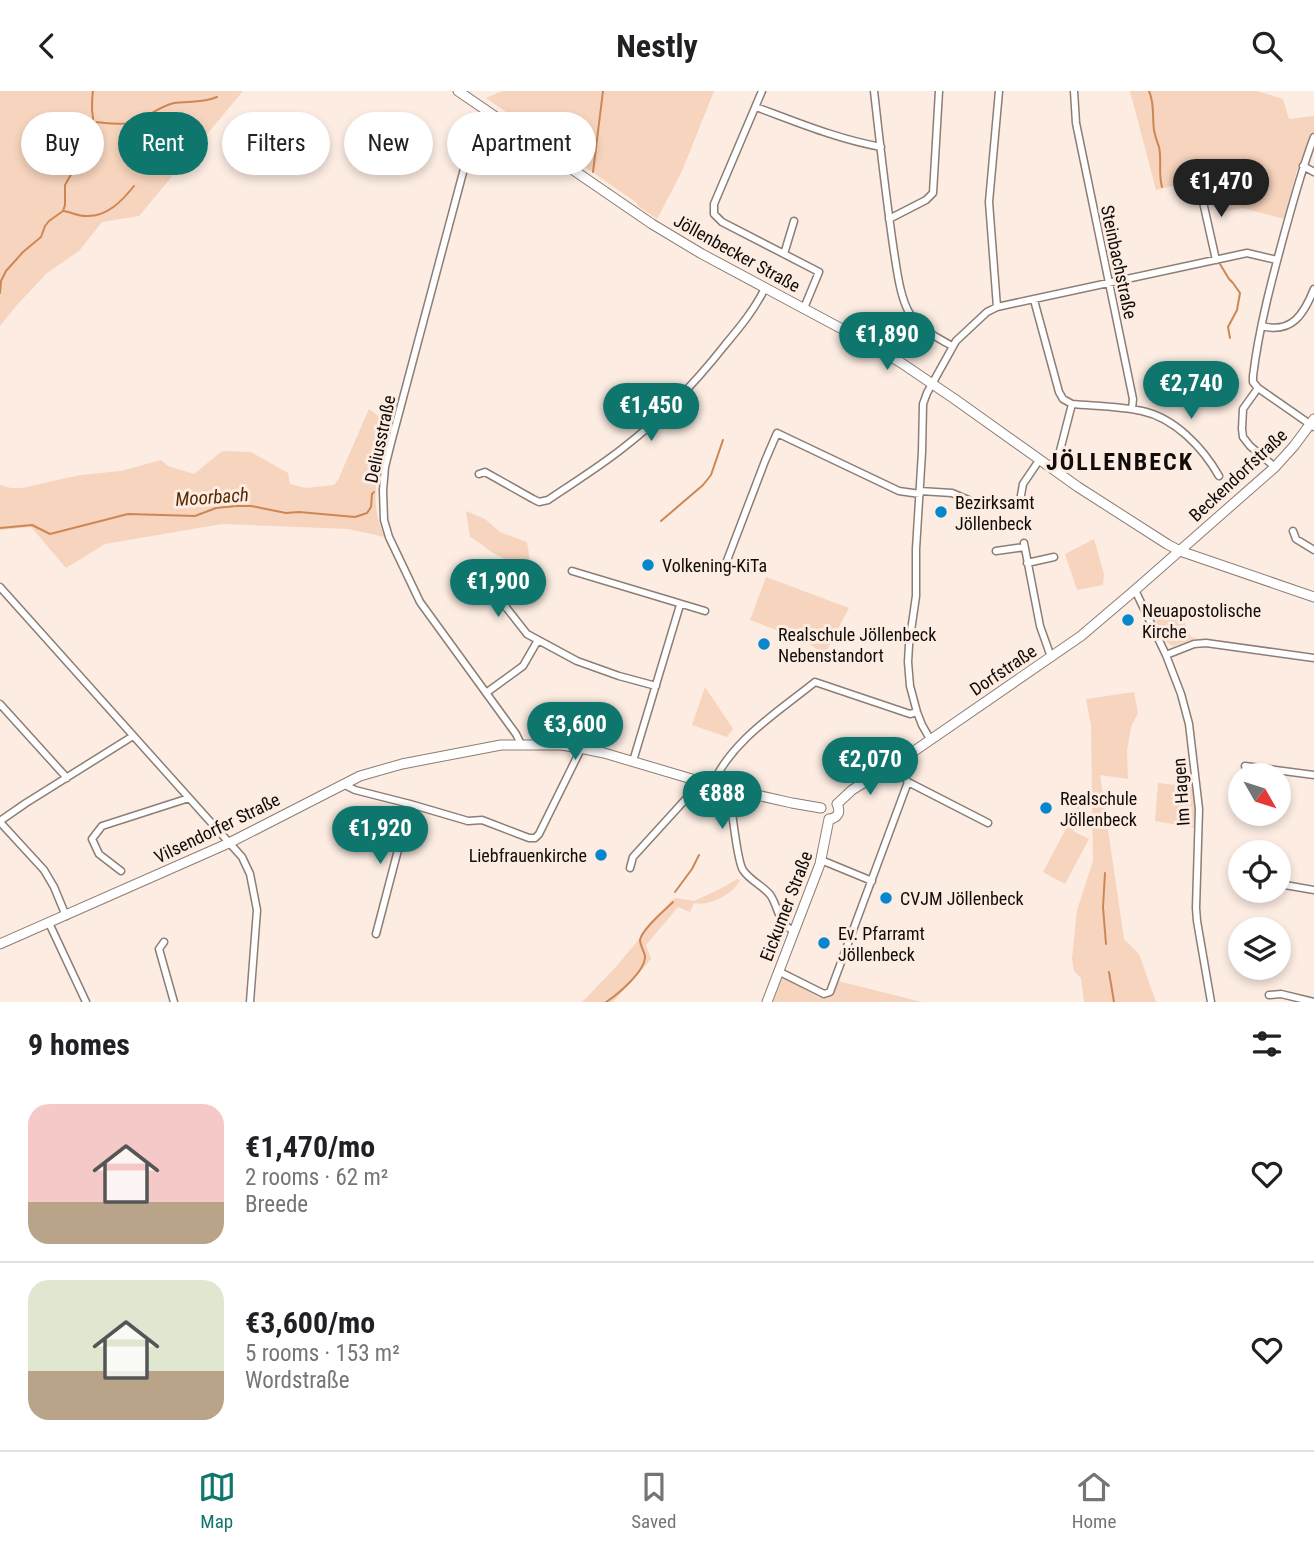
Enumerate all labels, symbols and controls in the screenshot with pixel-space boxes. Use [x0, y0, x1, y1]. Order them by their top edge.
icon: back [28, 27, 66, 65]
text: Nestly [616, 27, 698, 65]
icon: search [1248, 27, 1286, 65]
chip: Buy [21, 112, 104, 175]
chip: Rent [118, 112, 208, 175]
chip: Filters [222, 112, 330, 175]
chip: New [344, 112, 433, 175]
chip: Apartment [447, 112, 596, 175]
pin: €1,470 [1164, 159, 1278, 219]
text: €1,470 [1189, 168, 1253, 195]
street label: Steinbachstraße [1097, 203, 1141, 321]
street label: Jöllenbecker Straße [670, 210, 804, 296]
pin: €1,890 [830, 313, 944, 372]
text: €1,890 [855, 321, 919, 348]
pin: €2,740 [1134, 361, 1248, 421]
text: €2,740 [1159, 370, 1223, 397]
pin: €1,450 [594, 383, 708, 443]
text: €1,450 [619, 392, 683, 419]
street label: Deliusstraße [360, 393, 400, 485]
street label: Beckendorfstraße [1185, 424, 1291, 526]
district label: JÖLLENBECK [1046, 448, 1194, 476]
water label: Moorbach [175, 483, 249, 511]
place label: Bezirksamt Jöllenbeck [955, 492, 1035, 534]
marker: Bezirksamt Jöllenbeck [933, 504, 949, 520]
place label: Volkening-KiTa [662, 555, 767, 576]
marker: Volkening-KiTa [640, 557, 656, 573]
pin: €1,900 [441, 559, 555, 619]
text: €1,900 [466, 568, 530, 595]
place label: Neuapostolische Kirche [1142, 600, 1261, 642]
marker: Neuapostolische Kirche [1120, 612, 1136, 628]
place label: Realschule Jöllenbeck Nebenstandort [778, 624, 936, 666]
marker: Realschule Jöllenbeck Nebenstandort [756, 636, 772, 652]
street label: Dorfstraße [966, 640, 1040, 700]
pin: €3,600 [518, 703, 632, 762]
text: €3,600 [543, 711, 607, 738]
pin: €2,070 [813, 737, 927, 797]
text: €2,070 [838, 746, 902, 773]
street label: Im Hagen [1168, 757, 1194, 827]
north arrow [1228, 763, 1292, 826]
map controls [1228, 763, 1291, 980]
pin: €888 [681, 771, 763, 831]
text: €888 [699, 780, 745, 807]
place label: Realschule Jöllenbeck [1060, 788, 1137, 830]
street label: Vilsendorfer Straße [151, 789, 283, 867]
marker: Realschule Jöllenbeck [1038, 800, 1054, 816]
pin: €1,920 [323, 807, 437, 866]
text: €1,920 [348, 815, 412, 842]
button: locate [1228, 840, 1291, 903]
place label: Liebfrauenkirche [469, 845, 587, 866]
marker: Liebfrauenkirche [593, 847, 609, 863]
street label: Eickumer Straße [755, 848, 817, 964]
place label: CVJM Jöllenbeck [900, 888, 1024, 909]
marker: CVJM Jöllenbeck [878, 890, 894, 906]
button: layers [1228, 917, 1291, 980]
place label: Ev. Pfarramt Jöllenbeck [838, 923, 925, 965]
marker: Ev. Pfarramt Jöllenbeck [816, 935, 832, 951]
icon: filters [1248, 1025, 1286, 1063]
text: 9 homes [28, 1027, 130, 1062]
text: €1,470/mo [245, 1129, 375, 1164]
icon: home [84, 1132, 168, 1216]
icon: heart [1248, 1155, 1286, 1193]
text: 2 rooms · 62 m² [245, 1164, 388, 1191]
text: Breede [245, 1191, 308, 1218]
text: €3,600/mo [245, 1305, 375, 1340]
icon: home [84, 1308, 168, 1392]
icon: heart [1248, 1331, 1286, 1369]
text: 5 rooms · 153 m² [245, 1340, 400, 1367]
text: Wordstraße [245, 1367, 350, 1394]
tab: Map [198, 1468, 236, 1533]
tab: Saved [631, 1468, 676, 1533]
tab: Home [1072, 1468, 1116, 1533]

